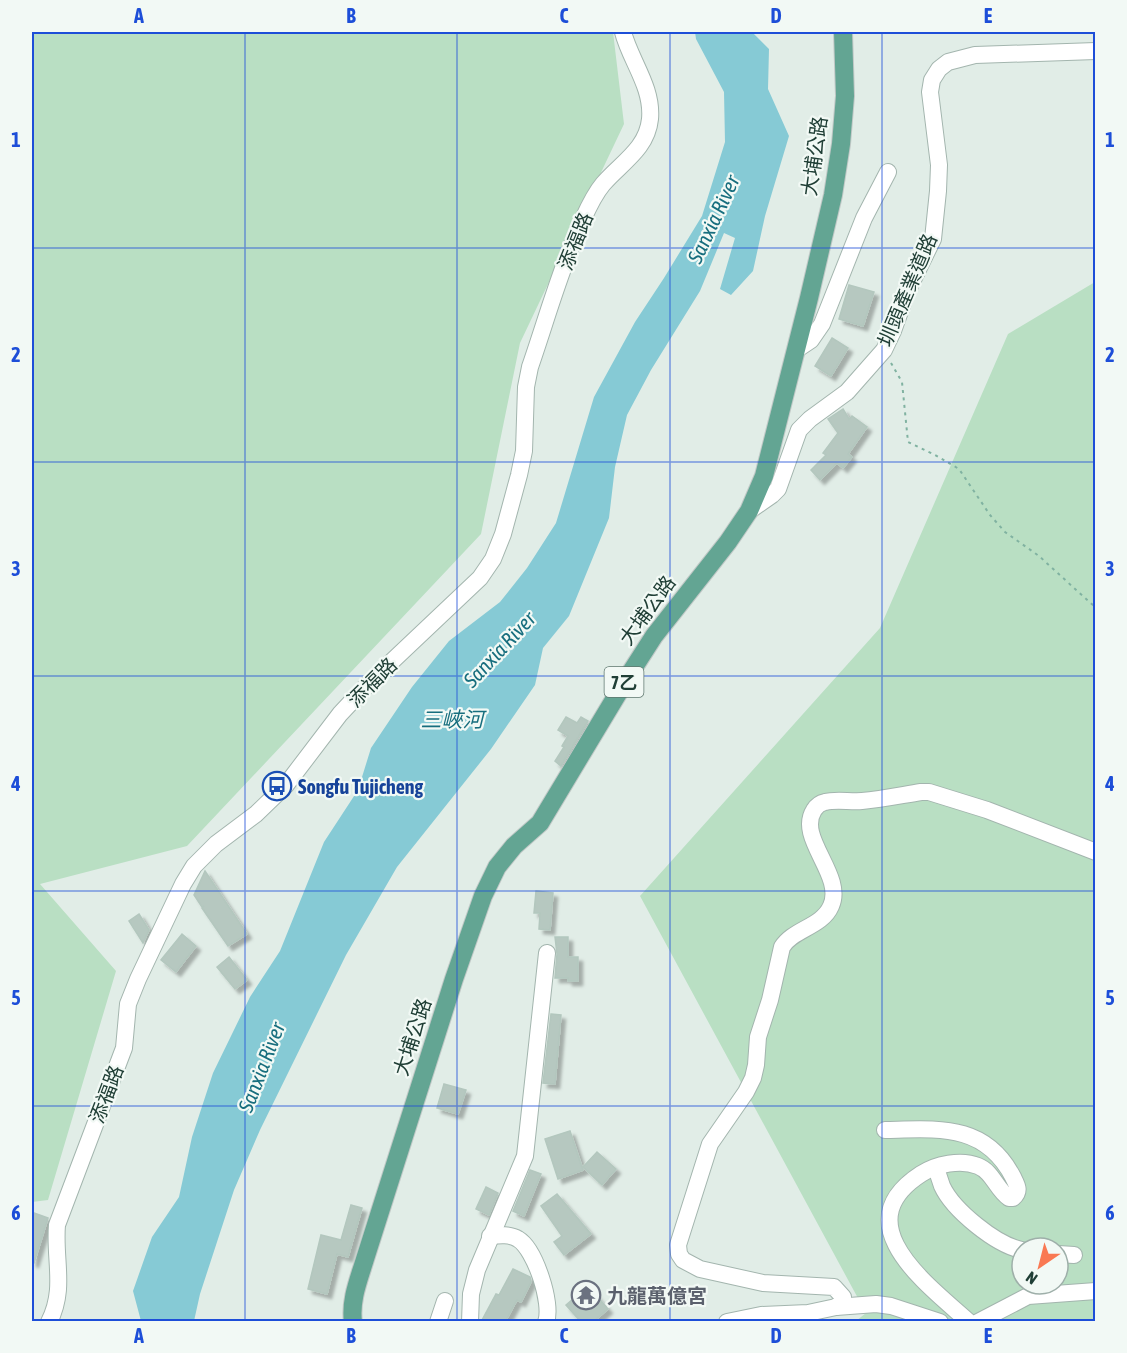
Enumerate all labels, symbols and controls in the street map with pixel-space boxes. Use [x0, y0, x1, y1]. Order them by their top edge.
text: A [133, 4, 144, 27]
text: B [346, 4, 356, 27]
text: C [560, 4, 569, 27]
text: D [770, 4, 782, 27]
text: E [984, 4, 993, 27]
street label: 大埔公路 [797, 115, 831, 197]
text: 1 [11, 128, 21, 151]
text: 1 [1105, 128, 1115, 151]
water label: Sanxia River [682, 171, 744, 268]
street label: 添福路 [553, 209, 597, 273]
street label: 圳頭產業道路 [873, 230, 941, 350]
text: 2 [11, 343, 21, 366]
text: 2 [1105, 343, 1115, 366]
text: 3 [11, 557, 21, 580]
text: 3 [1105, 557, 1115, 580]
street label: 大埔公路 [614, 571, 680, 649]
water label: Sanxia River [457, 606, 540, 692]
street label: 添福路 [343, 653, 401, 711]
road number: 7乙 [604, 667, 644, 697]
water label: 三峽河 [421, 707, 487, 731]
bus stop icon: Songfu Tujicheng [261, 770, 293, 802]
text: 4 [10, 772, 21, 795]
text: 4 [1104, 772, 1115, 795]
place label: Songfu Tujicheng [298, 775, 424, 798]
text: 5 [11, 986, 21, 1009]
text: 5 [1105, 986, 1115, 1009]
street label: 大埔公路 [389, 995, 435, 1079]
water label: Sanxia River [233, 1018, 289, 1116]
street label: 添福路 [85, 1062, 127, 1126]
text: 6 [11, 1201, 21, 1224]
text: 6 [1105, 1201, 1115, 1224]
north arrow [1010, 1236, 1070, 1296]
text: N [1022, 1268, 1040, 1288]
temple icon: 九龍萬億宮 [570, 1279, 602, 1311]
place label: 九龍萬億宮 [607, 1284, 707, 1307]
text: A [133, 1324, 144, 1347]
text: B [346, 1324, 356, 1347]
text: C [560, 1324, 569, 1347]
text: D [770, 1324, 782, 1347]
text: E [984, 1324, 993, 1347]

